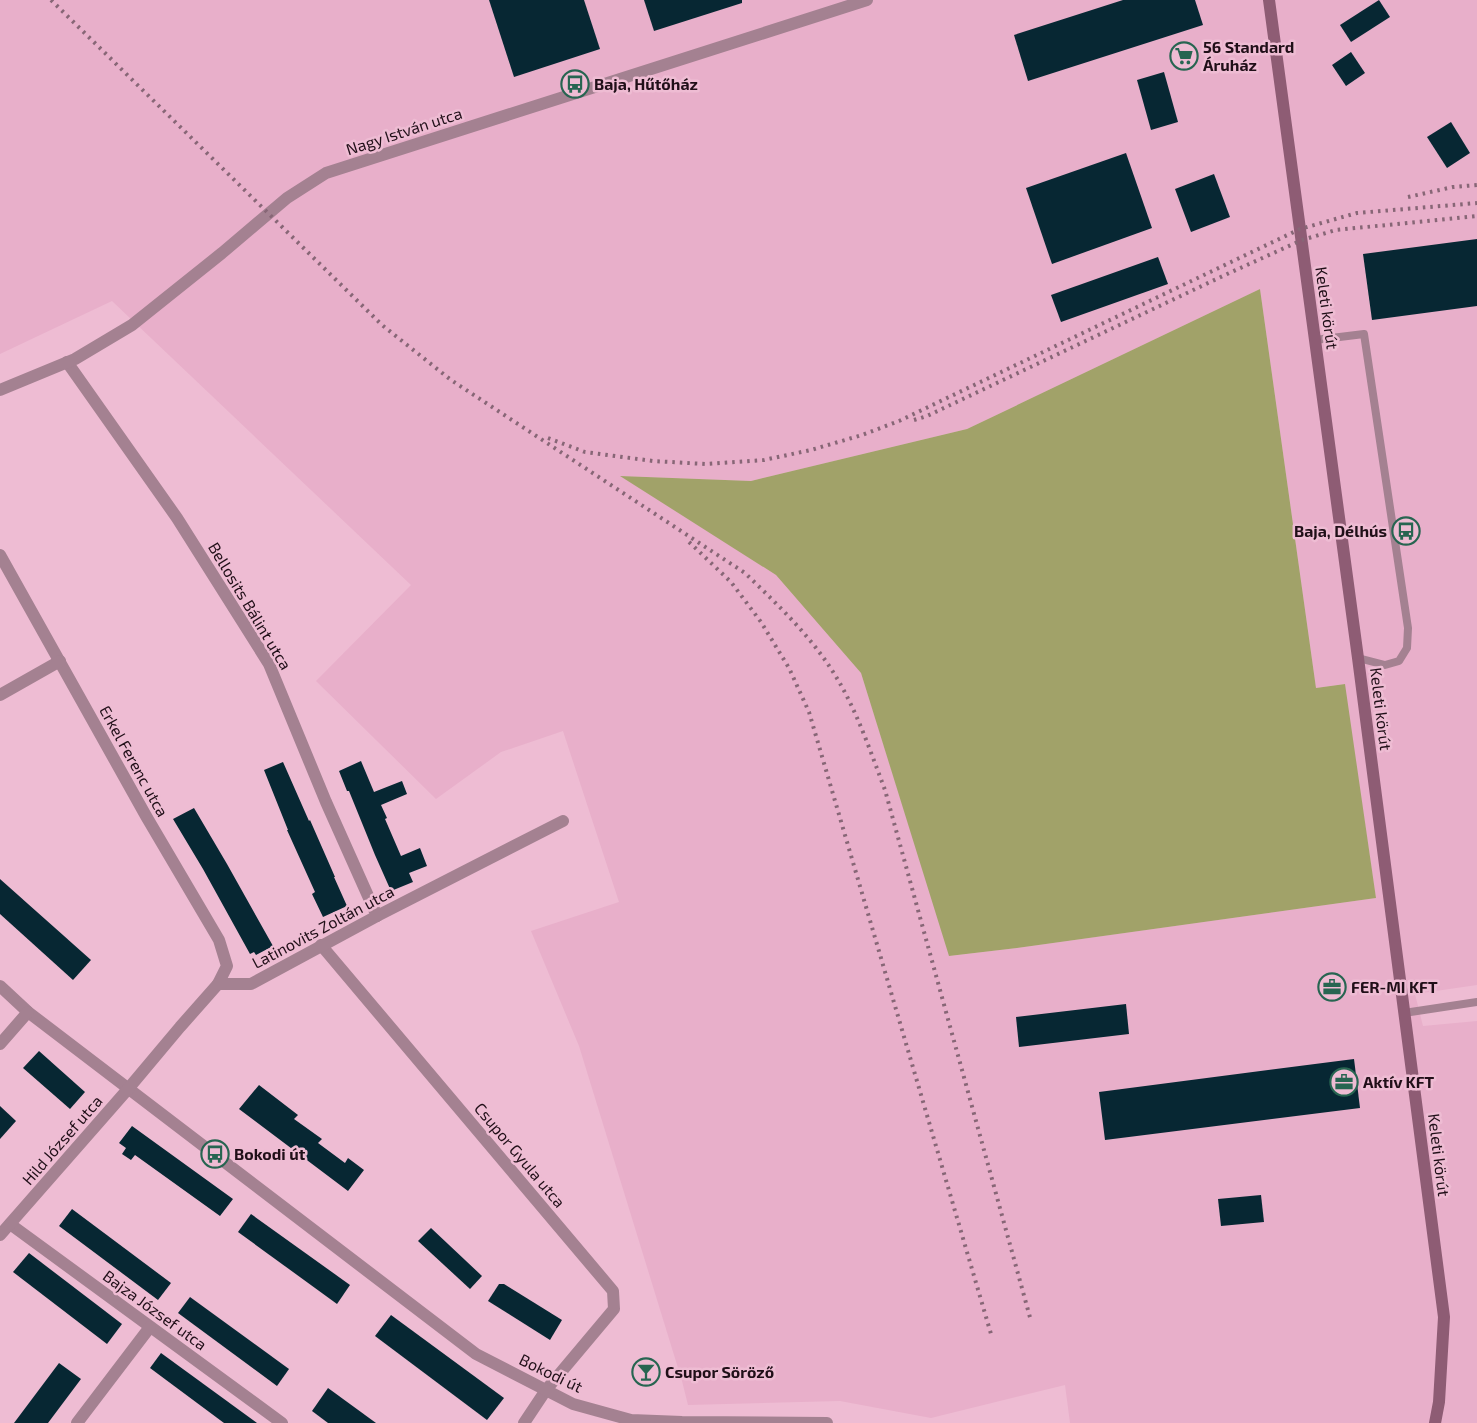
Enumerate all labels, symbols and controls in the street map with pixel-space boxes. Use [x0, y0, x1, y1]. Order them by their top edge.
place label: 56 Standard Áruház [1203, 37, 1294, 74]
supermarket icon: 56 Standard Áruház [1169, 41, 1199, 71]
bus stop icon: Baja, Hűtőház [560, 69, 590, 99]
place label: Baja, Hűtőház [594, 74, 698, 93]
street label: Nagy István utca [343, 103, 464, 158]
street label: Keleti körút [1312, 265, 1343, 351]
bus stop icon: Baja, Délhús [1391, 516, 1421, 546]
place label: Baja, Délhús [1294, 521, 1387, 540]
street label: Bellosits Bálint utca [205, 539, 296, 673]
street label: Keleti körút [1367, 666, 1396, 752]
street label: Erkel Ferenc utca [96, 702, 173, 820]
street label: Latinovits Zoltán utca [249, 881, 397, 972]
office icon: FER-MI KFT [1317, 972, 1347, 1002]
place label: FER-MI KFT [1351, 977, 1438, 996]
office icon: Aktív KFT [1329, 1067, 1359, 1097]
place label: Aktív KFT [1363, 1072, 1435, 1091]
street label: Hild József utca [18, 1091, 106, 1188]
street label: Csupor Gyula utca [471, 1098, 570, 1211]
street label: Keleti körút [1425, 1112, 1454, 1198]
bus stop icon: Bokodi út [200, 1139, 230, 1169]
place label: Bokodi út [234, 1144, 306, 1163]
street label: Bajza József utca [99, 1266, 211, 1354]
street label: Bokodi út [517, 1349, 586, 1396]
bar icon: Csupor Söröző [631, 1357, 661, 1387]
place label: Csupor Söröző [665, 1362, 774, 1381]

